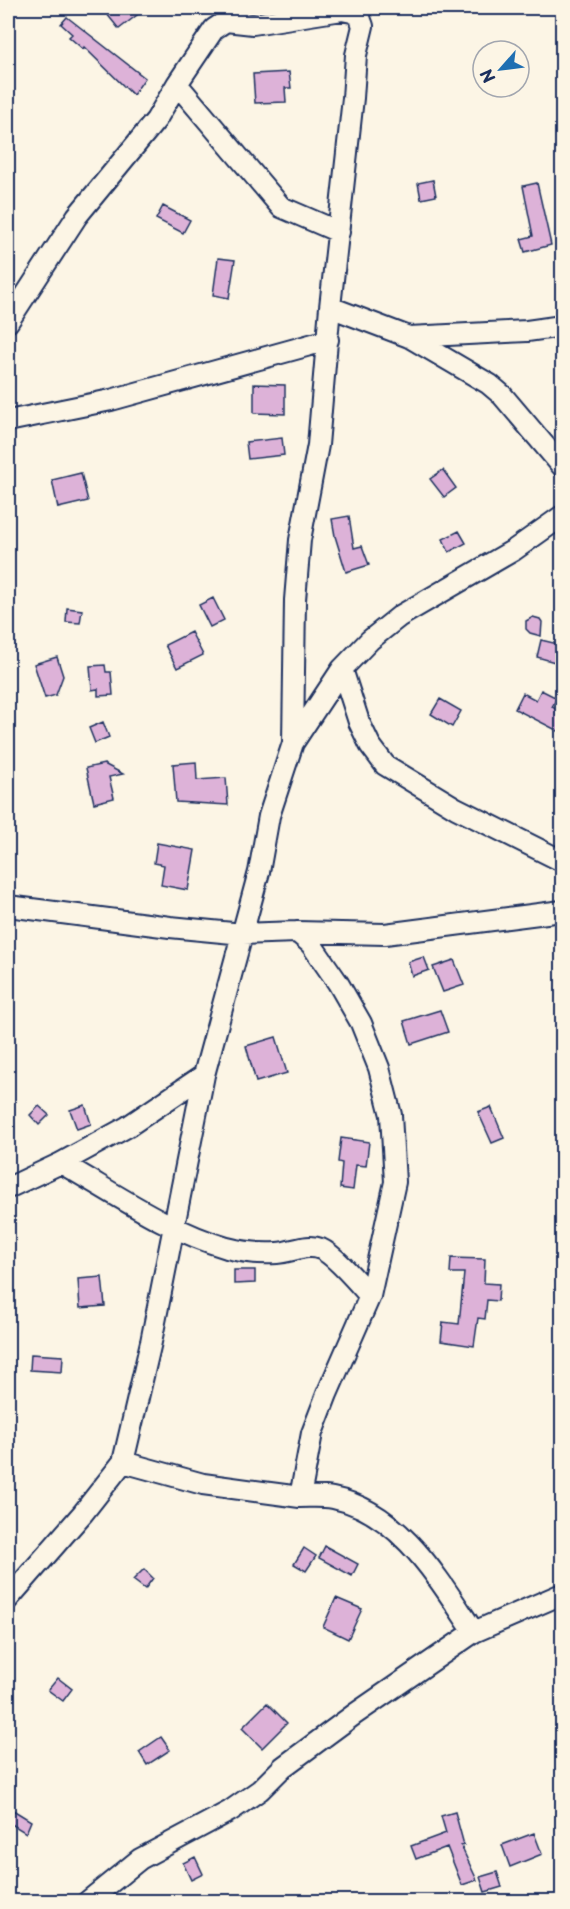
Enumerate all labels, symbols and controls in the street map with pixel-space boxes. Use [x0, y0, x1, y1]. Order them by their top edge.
north arrow [471, 39, 531, 99]
text: N [473, 65, 500, 88]

